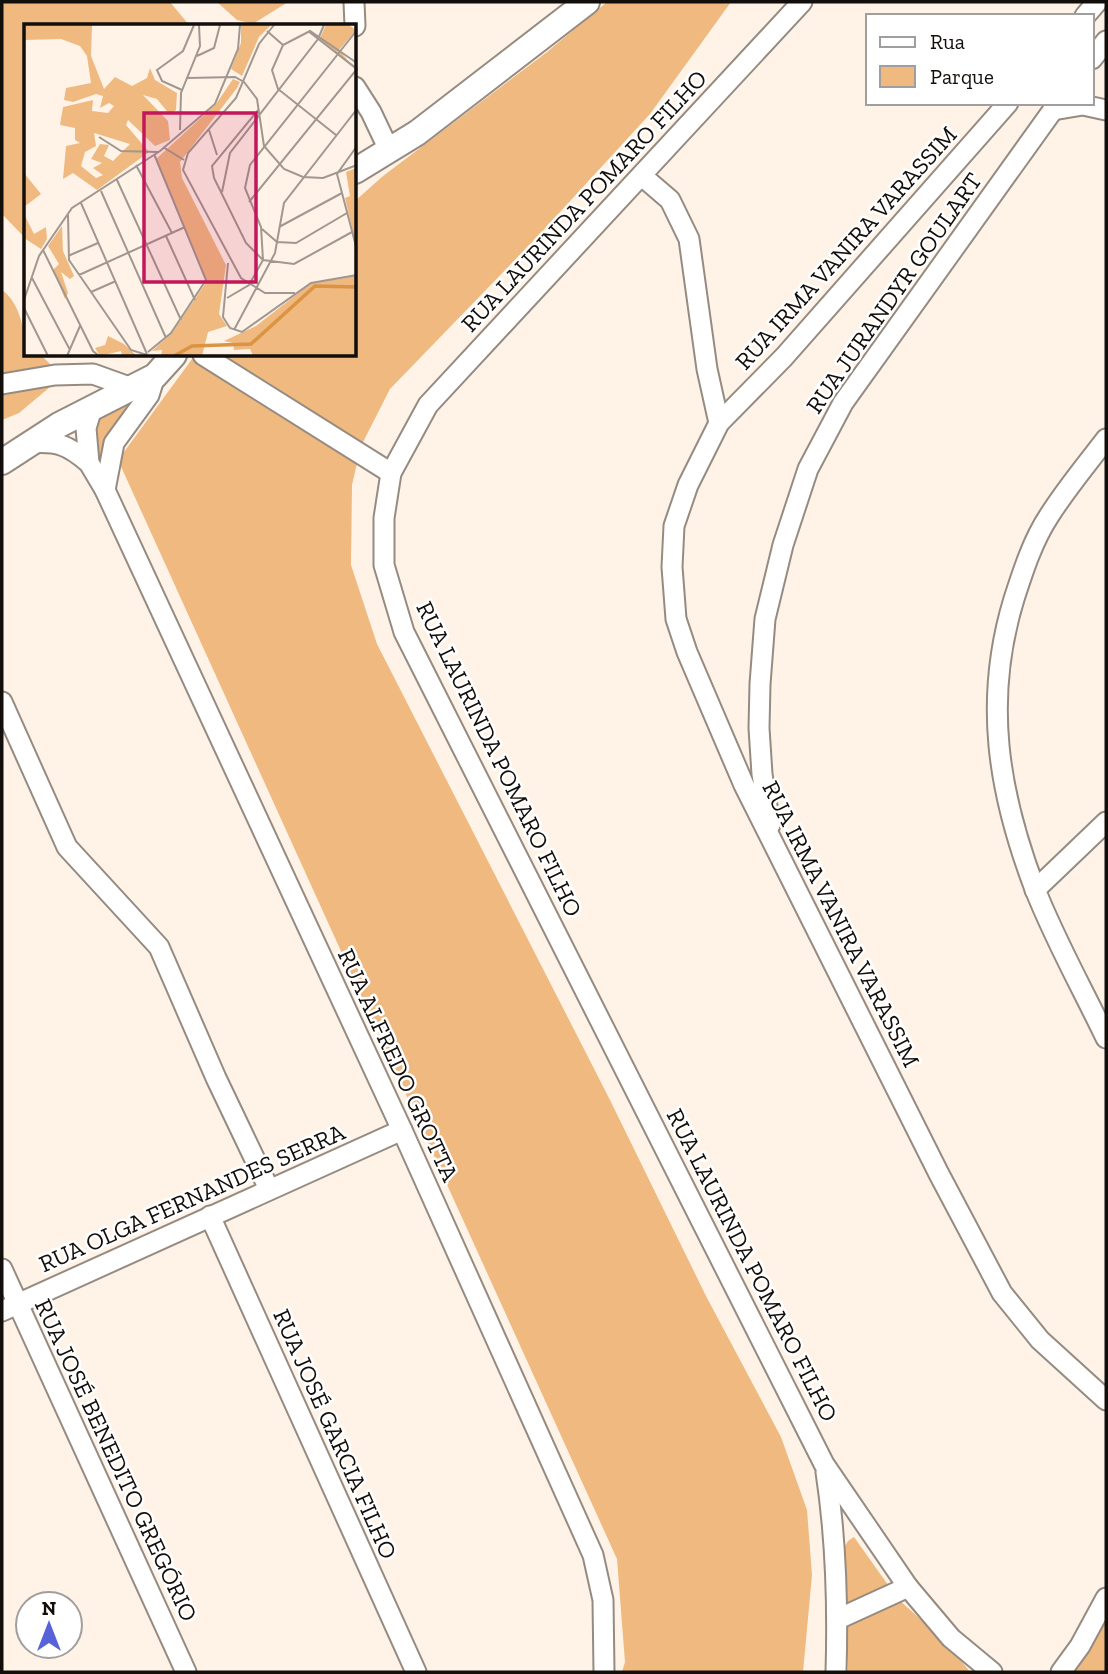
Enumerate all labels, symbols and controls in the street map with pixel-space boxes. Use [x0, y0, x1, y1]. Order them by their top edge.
legend [866, 14, 1094, 105]
inset map [24, 24, 357, 357]
text: Rua [930, 29, 965, 54]
street label: RUA LAURINDA POMARO FILHO [455, 64, 713, 337]
text: Parque [930, 64, 994, 89]
street label: RUA IRMA VANIRA VARASSIM [729, 120, 963, 375]
street label: RUA JURANDYR GOULART [799, 167, 988, 419]
street label: RUA LAURINDA POMARO FILHO [410, 596, 589, 921]
street label: RUA IRMA VANIRA VARASSIM [756, 776, 926, 1072]
street label: RUA ALFREDO GROTTA [332, 944, 465, 1186]
street label: RUA LAURINDA POMARO FILHO [661, 1104, 844, 1426]
street label: RUA OLGA FERNANDES SERRA [34, 1117, 350, 1278]
street label: RUA JOSÉ BENEDITO GREGÓRIO [28, 1294, 204, 1626]
street label: RUA JOSÉ GARCIA FILHO [267, 1304, 404, 1563]
north arrow [14, 1590, 84, 1660]

